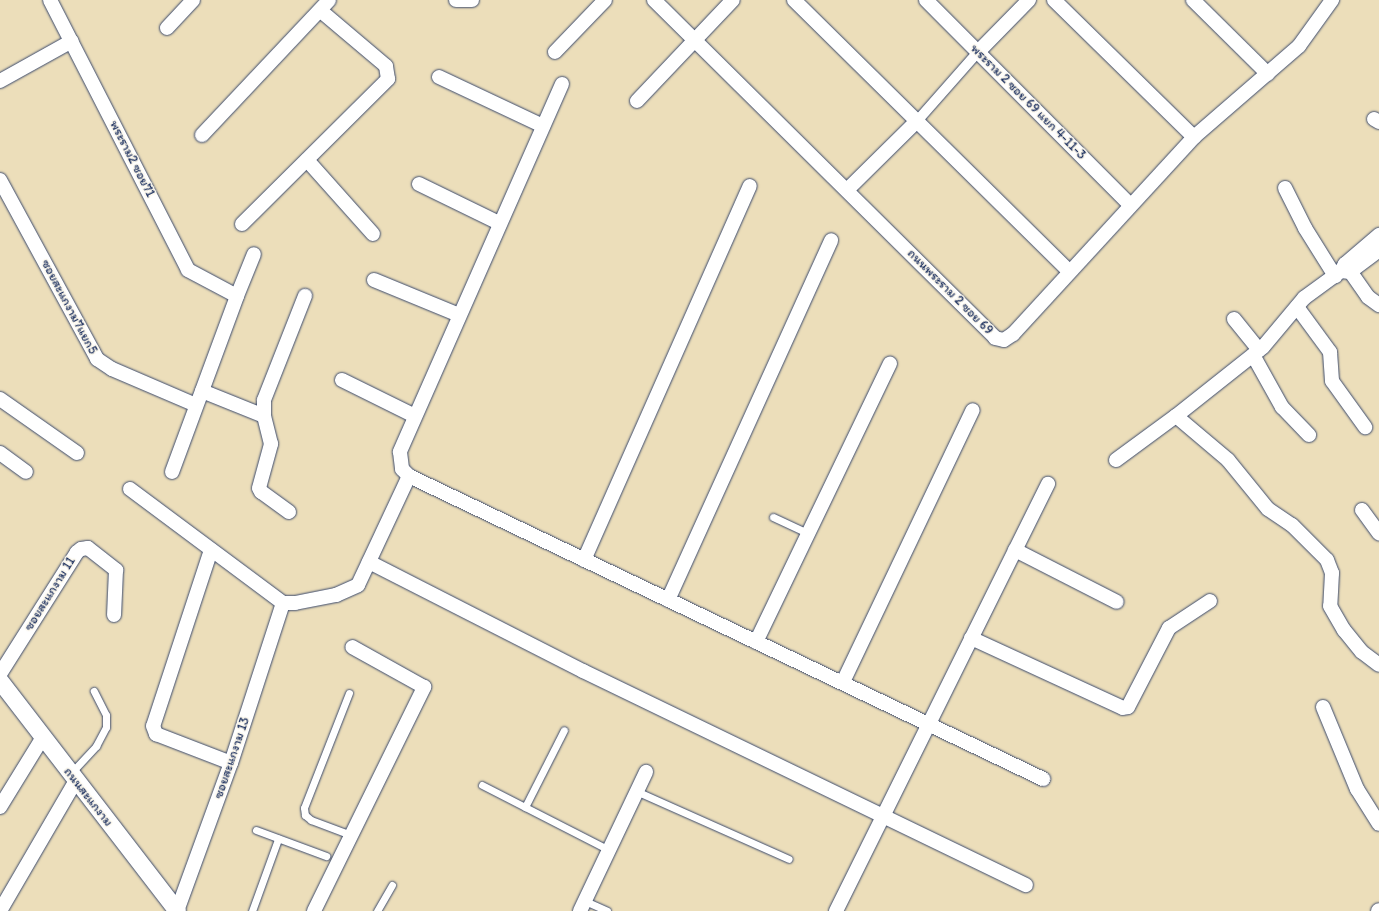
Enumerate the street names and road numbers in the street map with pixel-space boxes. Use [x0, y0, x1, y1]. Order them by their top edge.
street label: พระราม 2 ซอย 69 แยก 4-11-3 [967, 41, 1089, 163]
street label: พระราม2 ซอย71 [106, 118, 158, 200]
street label: ถนนพระราม 2 ซอย 69 [904, 246, 996, 338]
street label: ซอยสะแกงาม7แยก5 [38, 257, 100, 357]
street label: ซอยสะแกงาม 11 [21, 554, 79, 634]
street label: ซอยสะแกงาม 13 [211, 715, 253, 801]
street label: ถนนสะแกงาม [60, 764, 116, 830]

